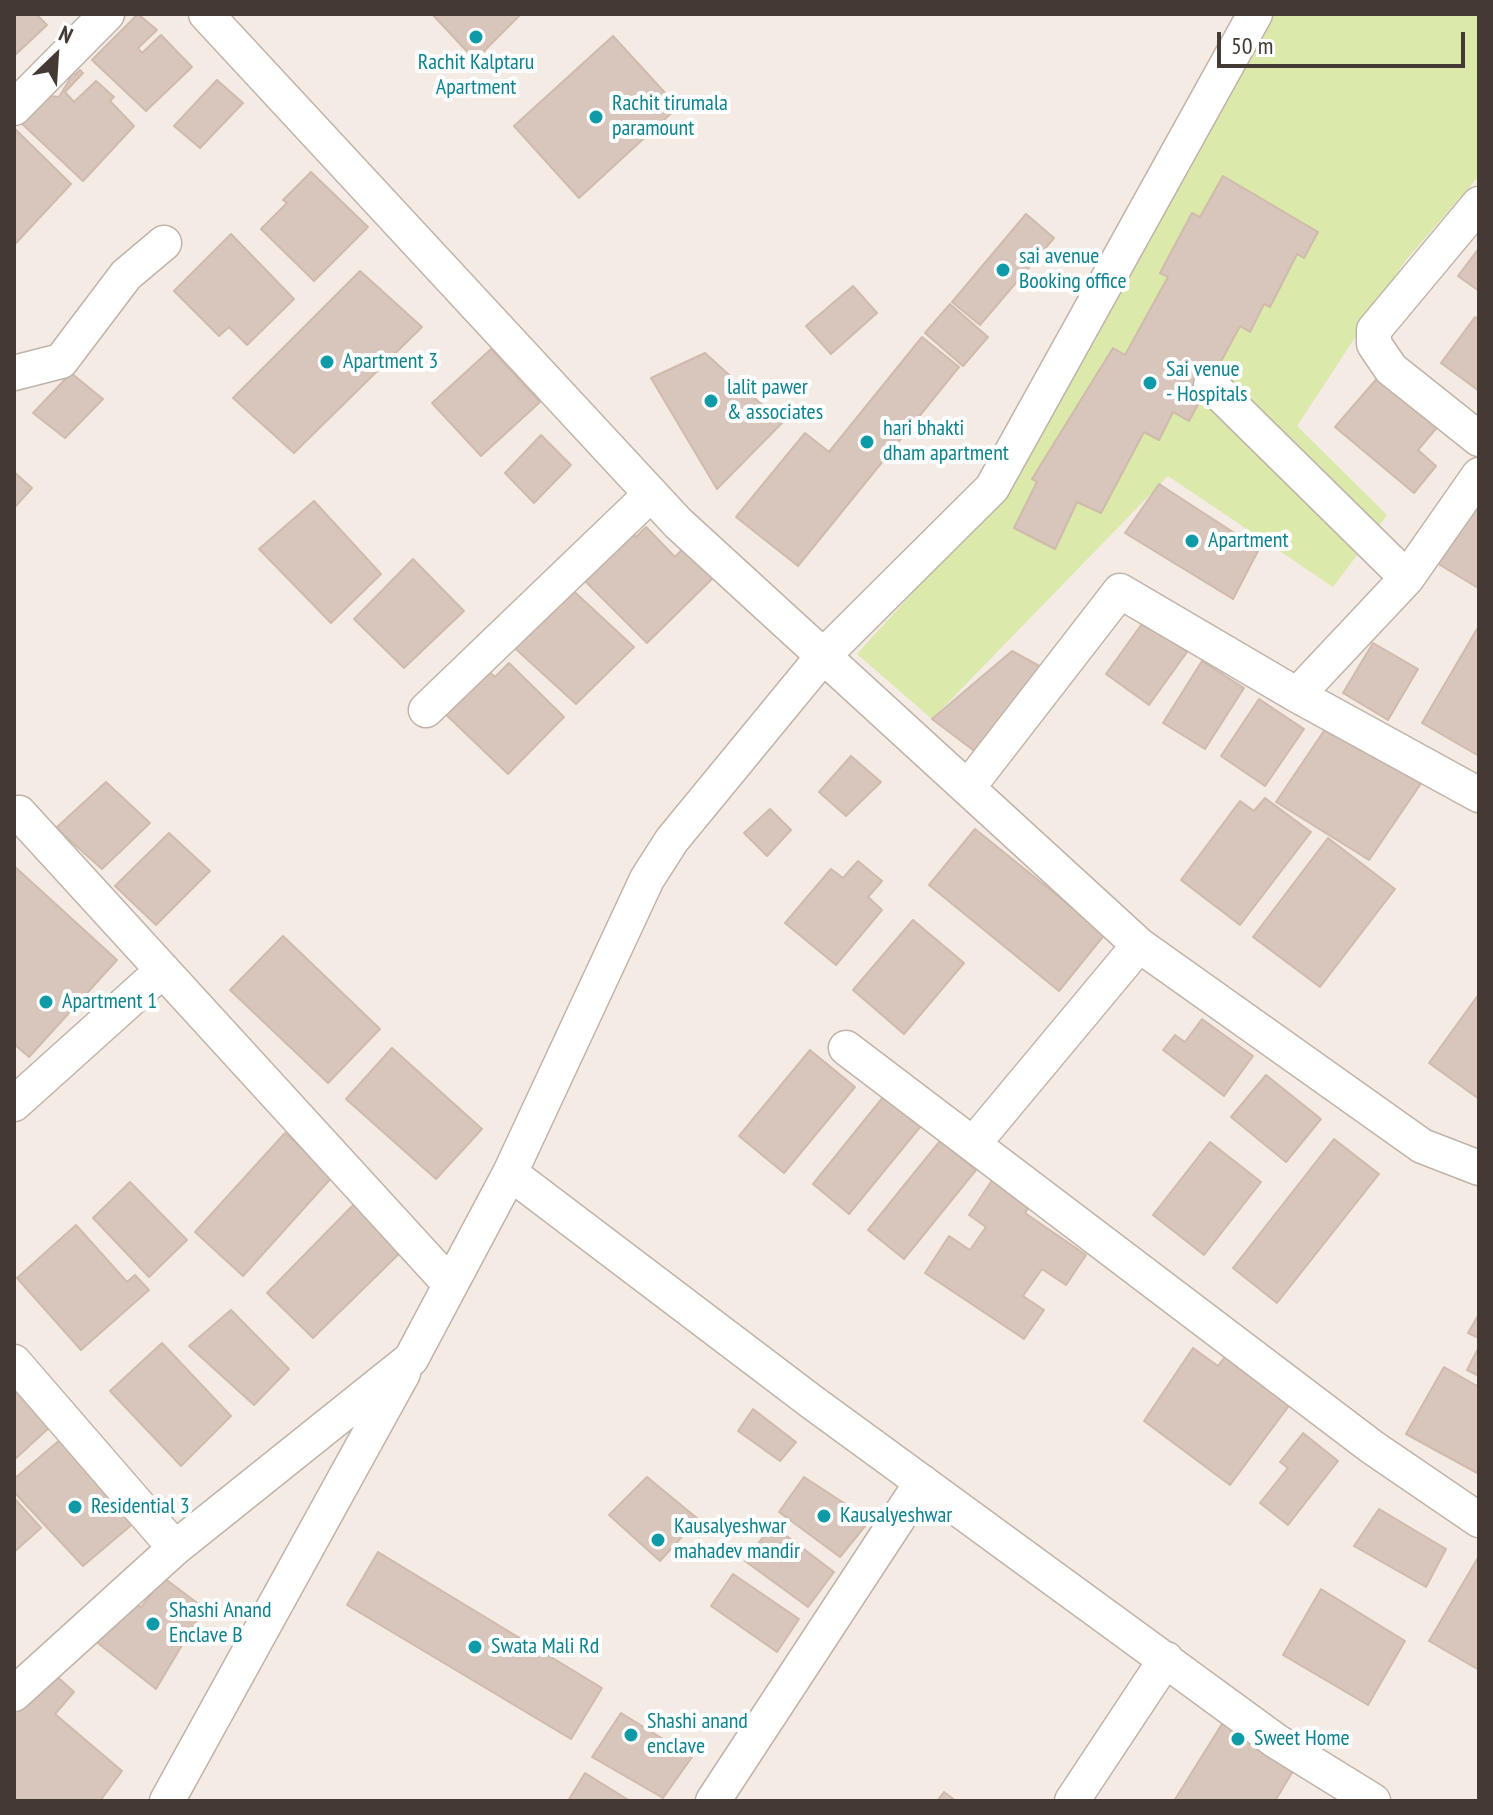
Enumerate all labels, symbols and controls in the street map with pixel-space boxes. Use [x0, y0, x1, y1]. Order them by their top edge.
north arrow [16, 16, 96, 96]
scale bar [1221, 16, 1469, 66]
text: N [55, 19, 77, 49]
marker: Rachit Kalptaru Apartment [467, 28, 485, 46]
text: 50 m [1231, 30, 1273, 61]
place label: Rachit Kalptaru Apartment [418, 50, 534, 102]
place label: Rachit tirumala paramount [612, 91, 728, 142]
marker: Rachit tirumala paramount [587, 108, 605, 126]
place label: sai avenue Booking office [1019, 244, 1127, 296]
marker: sai avenue Booking office [994, 261, 1012, 279]
place label: Apartment 3 [343, 349, 438, 375]
marker: Apartment 3 [318, 353, 336, 371]
place label: Sai venue - Hospitals [1166, 357, 1248, 408]
marker: Sai venue - Hospitals [1141, 374, 1159, 392]
place label: lalit pawer & associates [727, 375, 823, 426]
marker: lalit pawer & associates [702, 392, 720, 410]
place label: hari bhakti dham apartment [883, 416, 1009, 468]
marker: hari bhakti dham apartment [858, 433, 876, 451]
place label: Apartment [1208, 528, 1288, 554]
marker: Apartment [1183, 532, 1201, 550]
place label: Apartment 1 [62, 989, 157, 1015]
marker: Apartment 1 [37, 993, 55, 1011]
place label: Residential 3 [91, 1494, 190, 1520]
marker: Residential 3 [66, 1498, 84, 1516]
place label: Kausalyeshwar [840, 1503, 952, 1529]
marker: Kausalyeshwar [815, 1507, 833, 1525]
place label: Kausalyeshwar mahadev mandir [674, 1514, 800, 1566]
marker: Kausalyeshwar mahadev mandir [649, 1531, 667, 1549]
place label: Shashi Anand Enclave B [169, 1598, 271, 1650]
marker: Shashi Anand Enclave B [144, 1615, 162, 1633]
place label: Swata Mali Rd [491, 1634, 599, 1660]
marker: Swata Mali Rd [466, 1638, 484, 1656]
place label: Shashi anand enclave [647, 1709, 748, 1760]
marker: Shashi anand enclave [622, 1726, 640, 1744]
place label: Sweet Home [1254, 1726, 1350, 1752]
marker: Sweet Home [1229, 1730, 1247, 1748]

